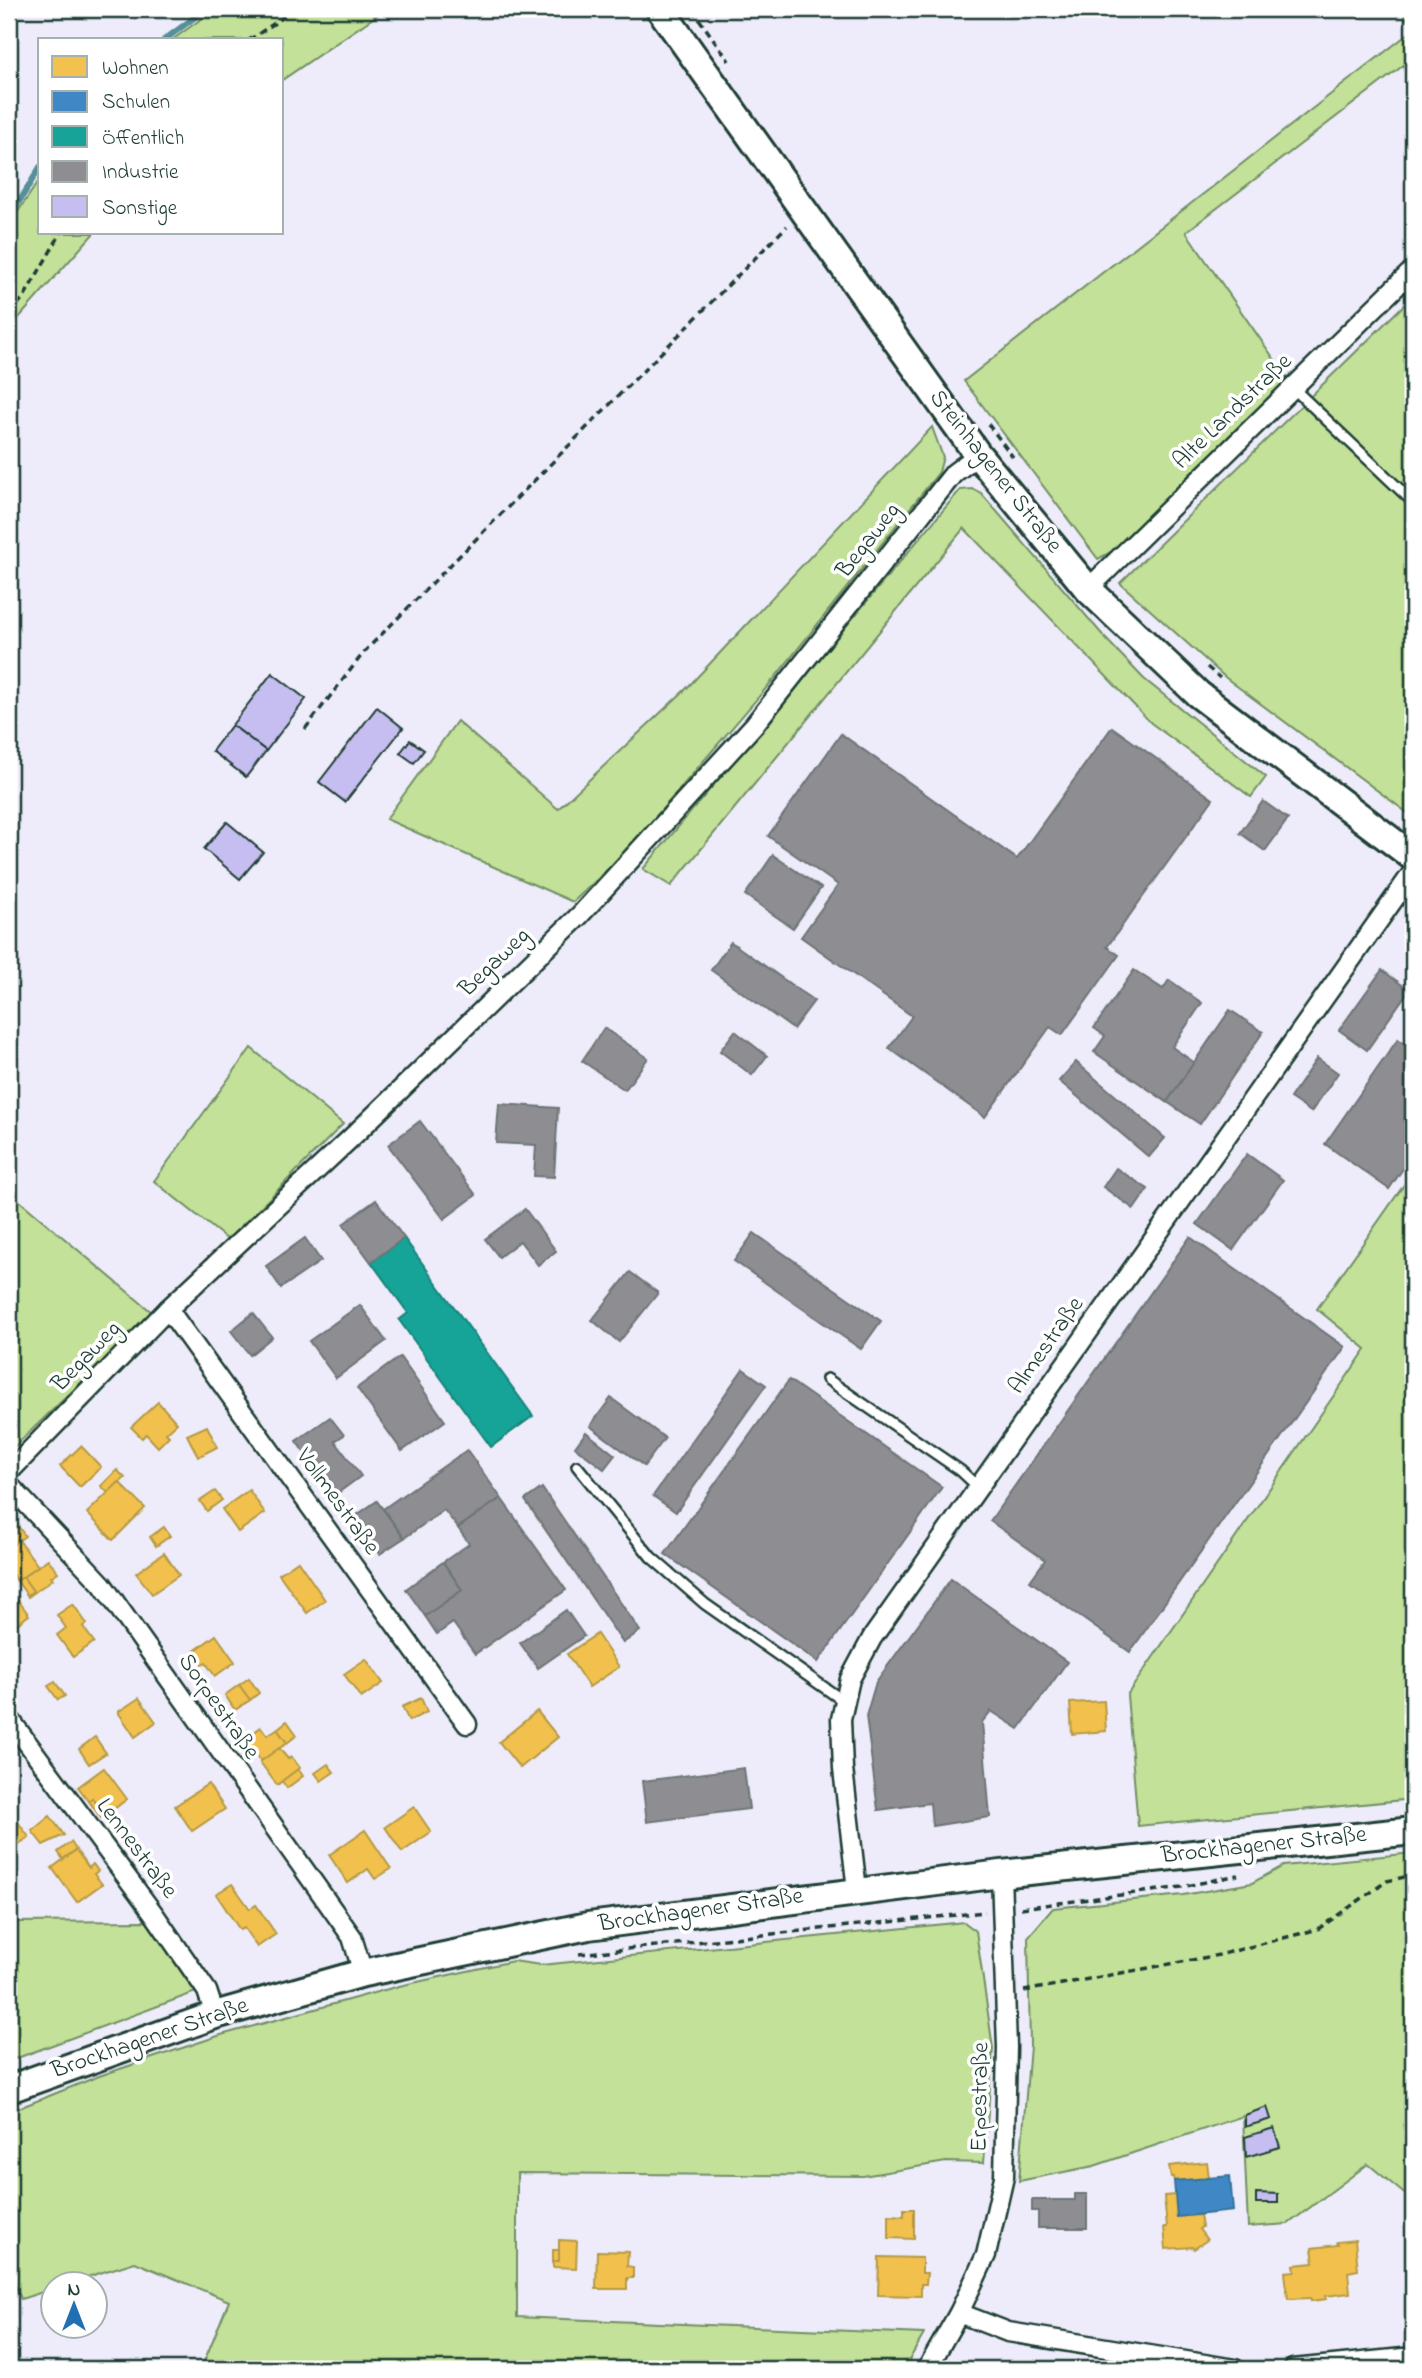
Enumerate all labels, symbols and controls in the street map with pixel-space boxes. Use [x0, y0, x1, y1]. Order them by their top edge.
legend [38, 38, 284, 234]
text: Wohnen [102, 54, 169, 84]
text: Schulen [102, 88, 170, 118]
text: Öffentlich [102, 124, 184, 154]
text: Industrie [102, 158, 179, 188]
text: Sonstige [102, 194, 178, 226]
street label: Alte Landstraße [1165, 345, 1301, 478]
street label: Steinhagener Straße [920, 383, 1070, 562]
street label: Begaweg [828, 496, 910, 587]
street label: Begaweg [450, 920, 539, 1007]
street label: Almestraße [1000, 1290, 1094, 1402]
street label: Begaweg [43, 1313, 130, 1402]
street label: Vollmestraße [286, 1441, 388, 1563]
street label: Sorpestraße [168, 1647, 268, 1768]
street label: Lennestraße [87, 1791, 186, 1907]
street label: Brockhagener Straße [1159, 1818, 1369, 1874]
street label: Brockhagener Straße [595, 1879, 806, 1943]
street label: Brockhagener Straße [46, 1989, 253, 2089]
street label: Erpestraße [963, 2042, 999, 2152]
north arrow [38, 2270, 108, 2340]
text: N [68, 2277, 81, 2304]

